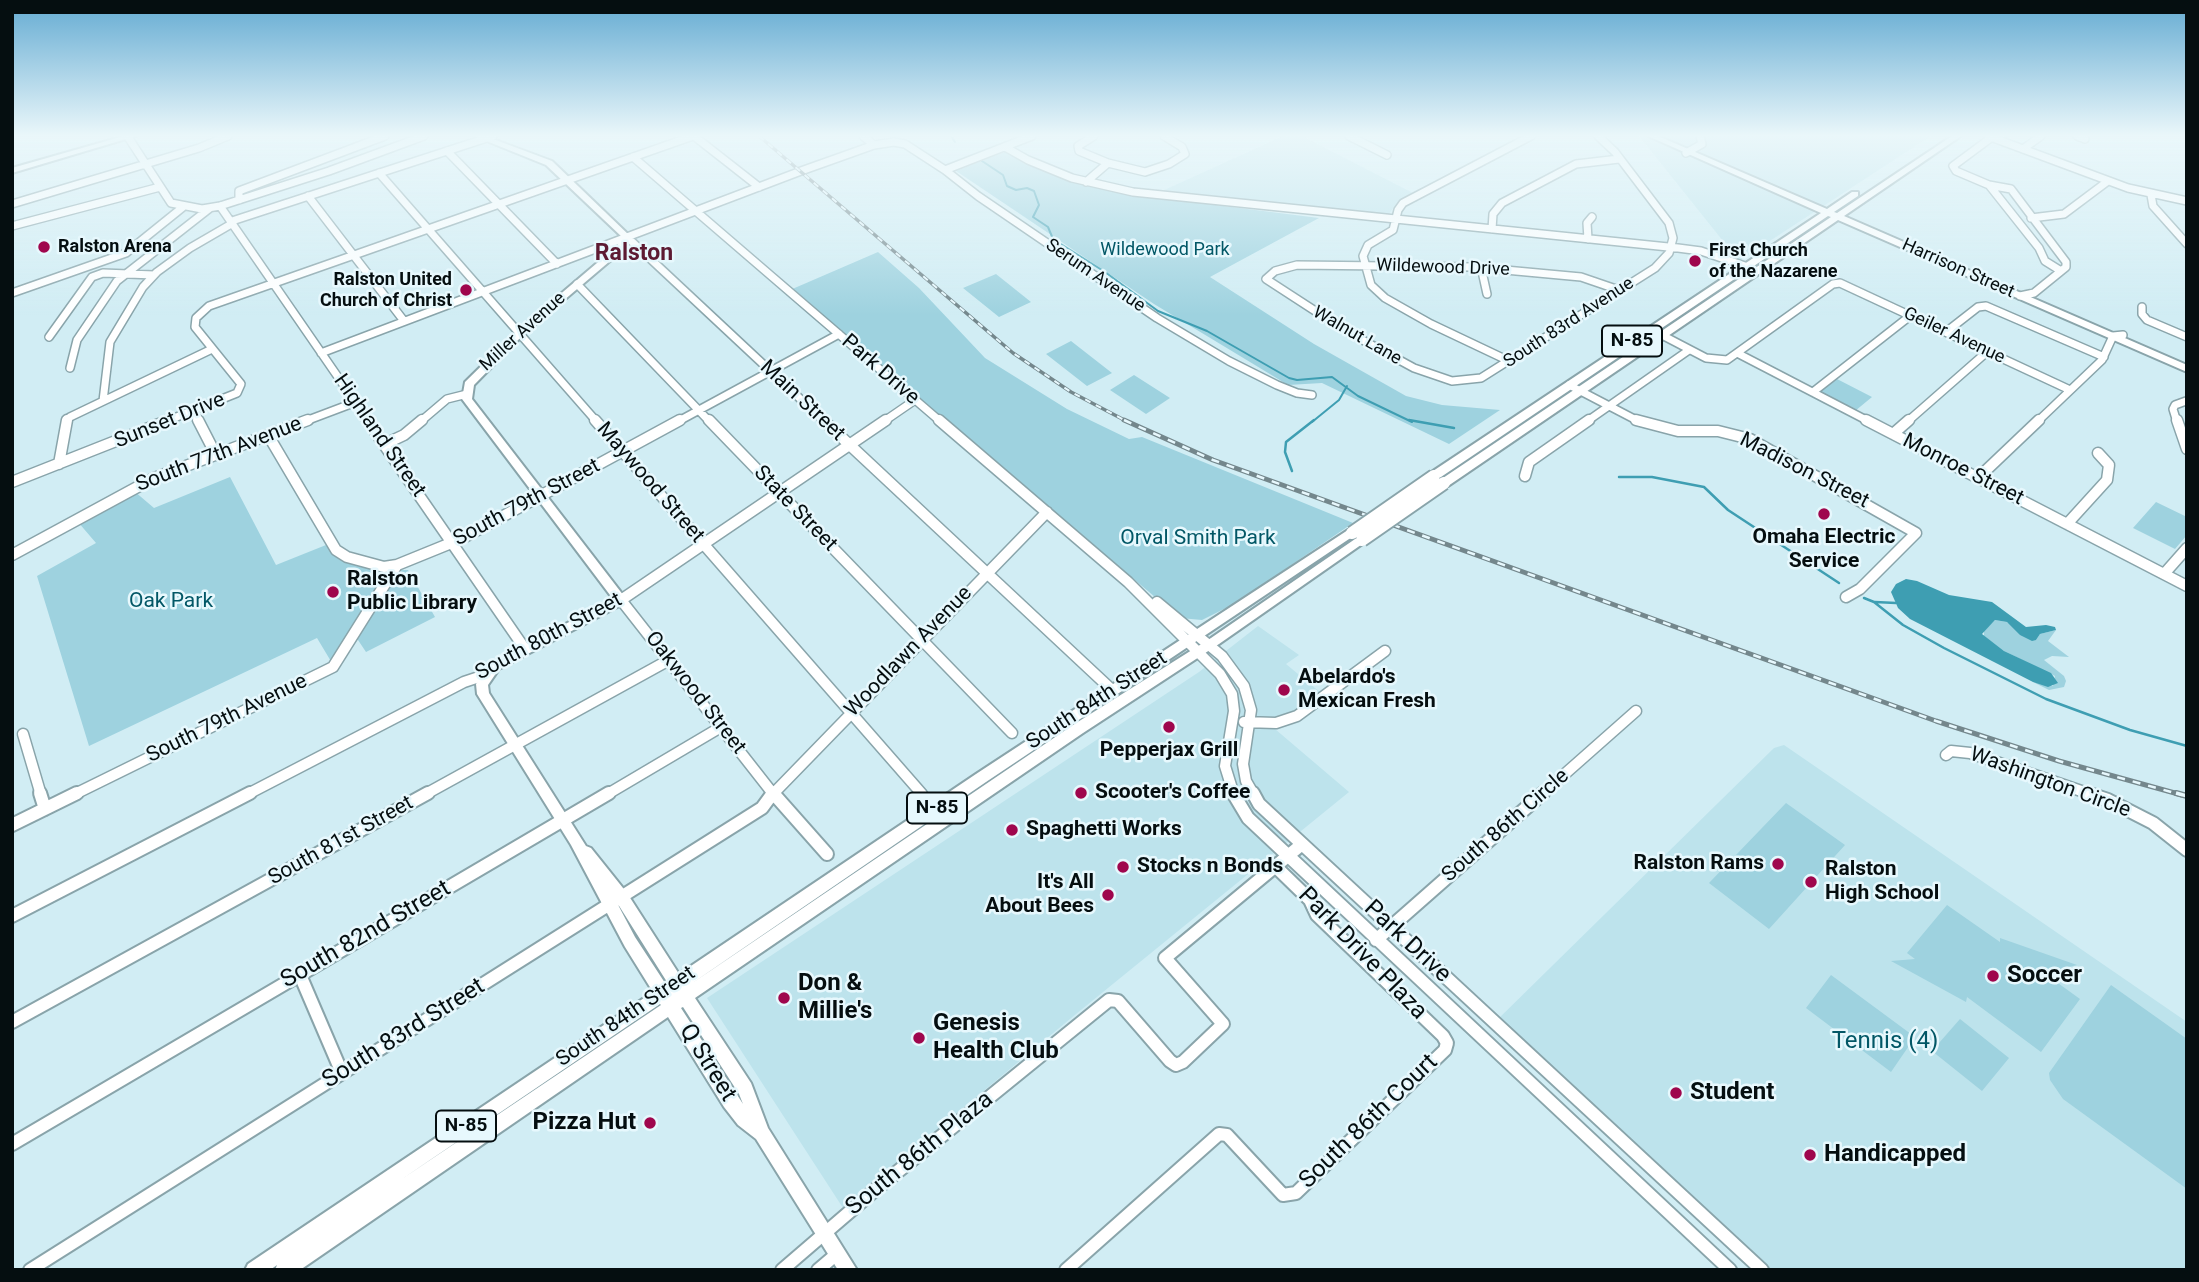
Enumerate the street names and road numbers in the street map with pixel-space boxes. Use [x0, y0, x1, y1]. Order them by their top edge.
street label: Serum Avenue [1041, 235, 1149, 317]
street label: Harrison Street [1898, 235, 2018, 303]
street label: Wildewood Drive [1376, 255, 1510, 281]
street label: South 83rd Avenue [1500, 273, 1638, 373]
street label: Miller Avenue [476, 288, 570, 376]
street label: Walnut Lane [1309, 302, 1405, 370]
street label: Geiler Avenue [1900, 303, 2008, 369]
road number: N-85 [1602, 326, 1662, 356]
street label: Park Drive [836, 329, 924, 411]
street label: Main Street [754, 355, 850, 447]
street label: Highland Street [327, 370, 431, 502]
street label: Sunset Drive [111, 387, 229, 455]
street label: South 77th Avenue [133, 412, 305, 498]
street label: Maywood Street [591, 417, 709, 549]
street label: Madison Street [1735, 428, 1873, 514]
street label: Monroe Street [1898, 429, 2028, 511]
street label: South 79th Street [449, 454, 605, 552]
street label: State Street [748, 461, 842, 557]
street label: Woodlawn Avenue [840, 581, 978, 723]
street label: South 80th Street [471, 588, 627, 686]
street label: Oakwood Street [639, 627, 751, 759]
street label: South 84th Street [1022, 646, 1172, 756]
street label: South 79th Avenue [143, 669, 311, 769]
street label: Washington Circle [1966, 742, 2134, 824]
street label: South 86th Circle [1437, 764, 1575, 888]
street label: South 81st Street [264, 791, 418, 891]
road number: N-85 [907, 792, 967, 824]
street label: South 82nd Street [276, 875, 456, 995]
street label: Park Drive Plaza [1291, 882, 1433, 1026]
street label: Park Drive [1358, 895, 1456, 989]
street label: South 84th Street [552, 961, 700, 1073]
street label: South 83rd Street [318, 973, 490, 1095]
street label: Q Street [672, 1019, 742, 1107]
street label: South 86th Court [1294, 1049, 1444, 1195]
street label: South 86th Plaza [841, 1086, 999, 1222]
road number: N-85 [436, 1110, 496, 1142]

